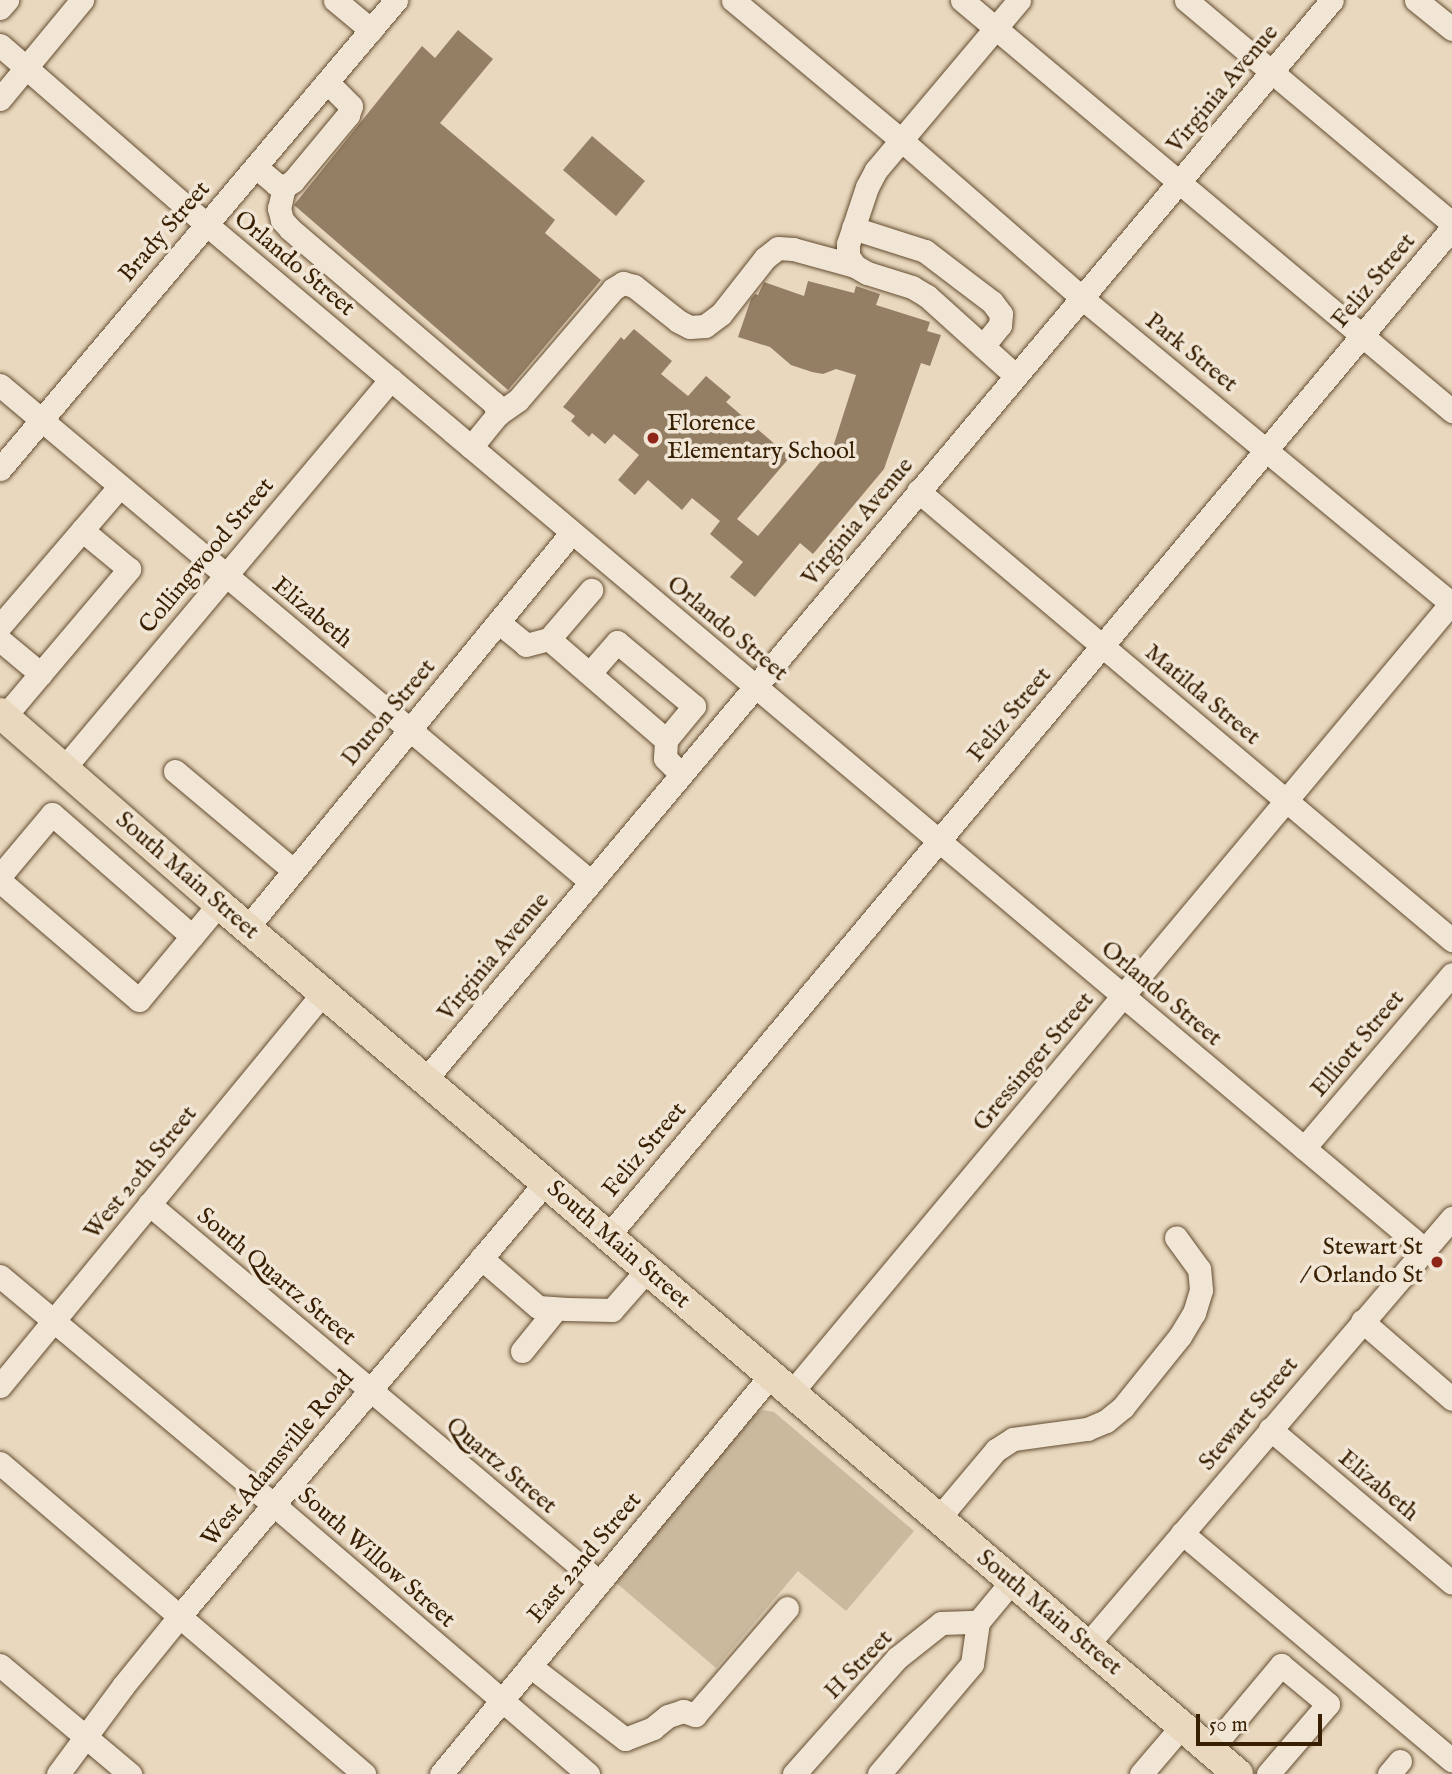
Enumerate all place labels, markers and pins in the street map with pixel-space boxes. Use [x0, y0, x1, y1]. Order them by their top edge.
place label: Florence Elementary School [667, 410, 855, 466]
marker: Florence Elementary School [645, 430, 661, 446]
place label: Stewart St / Orlando St [1300, 1234, 1423, 1290]
marker: Stewart St / Orlando St [1429, 1254, 1445, 1270]

